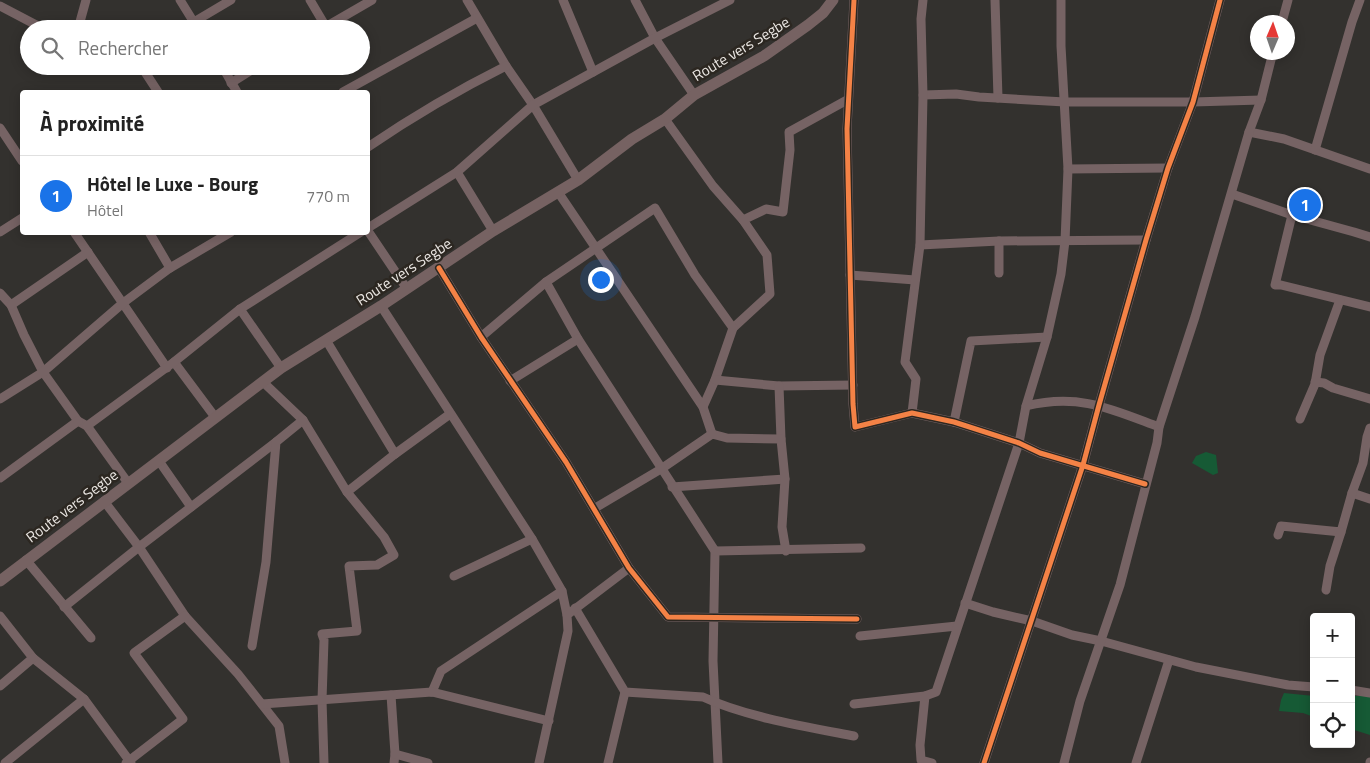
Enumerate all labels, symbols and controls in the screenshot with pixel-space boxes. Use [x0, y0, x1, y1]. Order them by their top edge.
street label: Route vers Segbe [688, 10, 794, 87]
north arrow [1250, 15, 1295, 60]
search box [20, 20, 370, 75]
text: Rechercher [78, 33, 168, 62]
icon: search [38, 34, 66, 62]
text: À proximité [40, 107, 144, 139]
text: Hôtel le Luxe - Bourg [87, 169, 258, 198]
text: 1 [52, 184, 60, 208]
text: 770 m [306, 184, 350, 208]
pin: 1 [1289, 186, 1321, 224]
text: Hôtel [87, 198, 124, 222]
street label: Route vers Segbe [351, 232, 456, 311]
your location [588, 267, 614, 293]
street label: Route vers Segbe [21, 463, 123, 548]
map controls [1310, 613, 1355, 748]
button: + [1310, 613, 1355, 658]
button: − [1310, 658, 1355, 703]
button: locate [1310, 703, 1355, 748]

